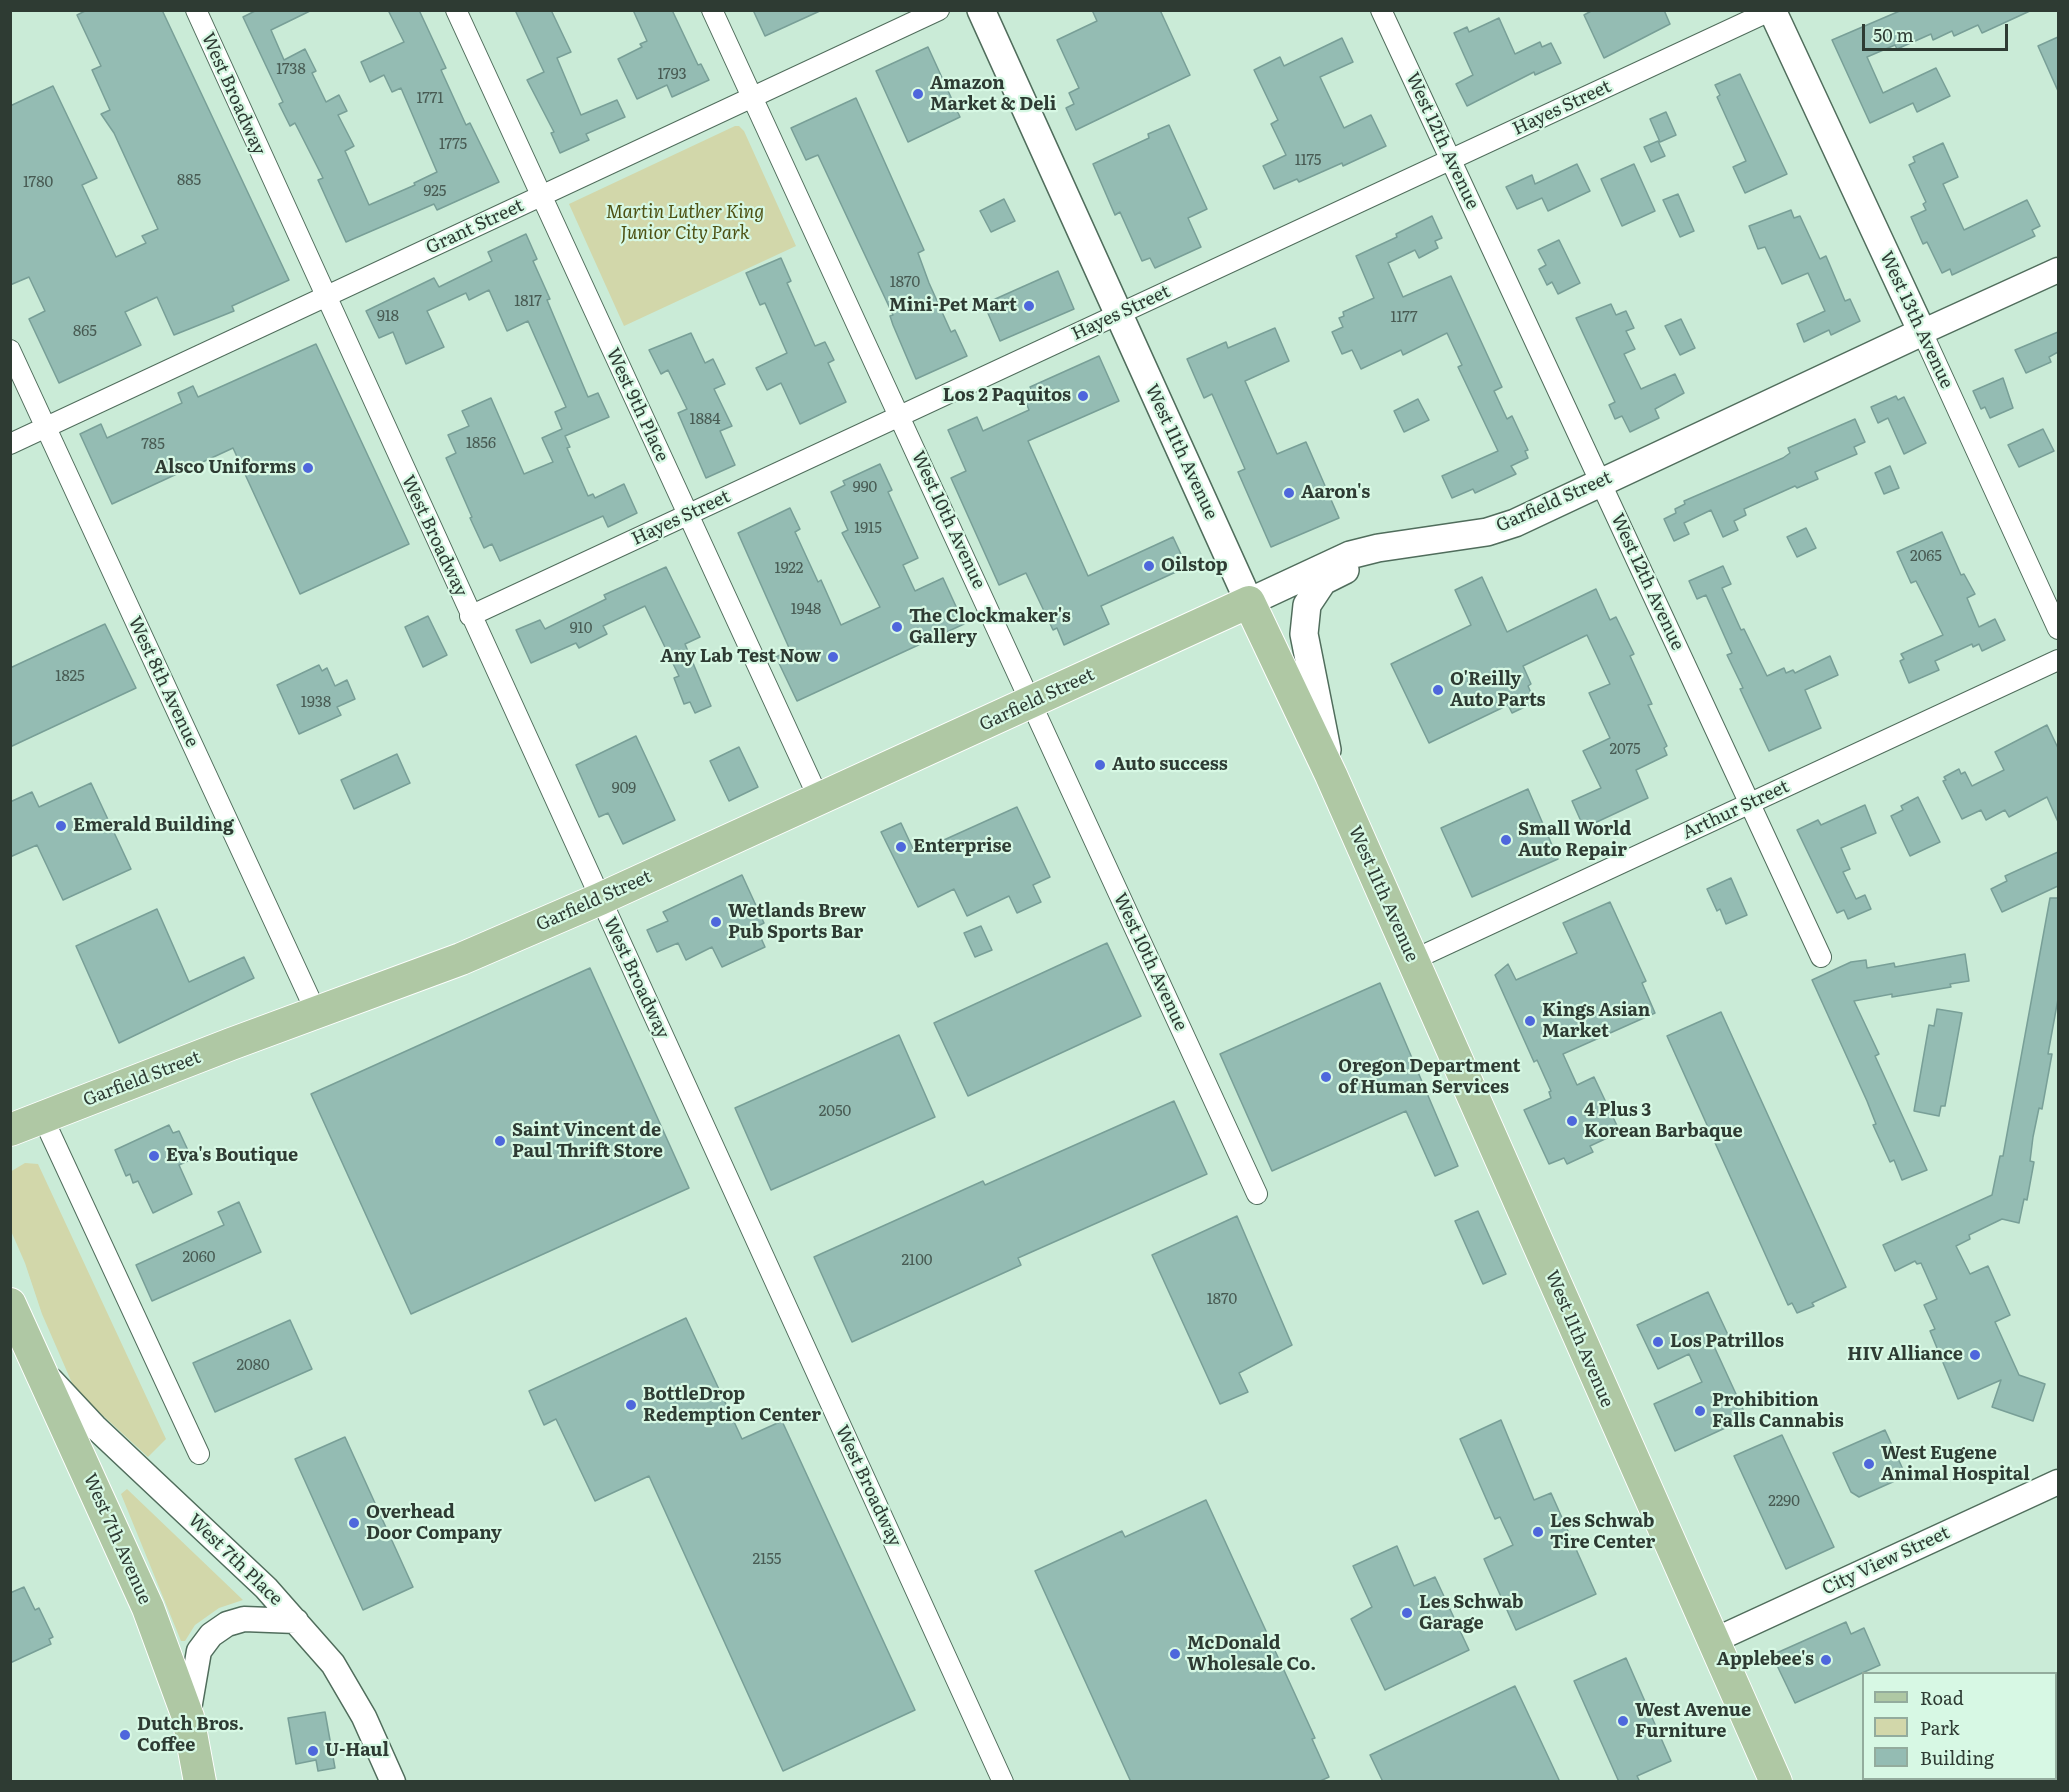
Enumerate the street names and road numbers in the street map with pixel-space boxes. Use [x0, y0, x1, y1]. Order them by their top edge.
street label: West Broadway [196, 30, 270, 158]
street label: West 12th Avenue [1401, 69, 1483, 213]
street label: Hayes Street [1509, 76, 1615, 140]
street label: Grant Street [423, 195, 527, 259]
street label: West 13th Avenue [1875, 248, 1957, 392]
street label: Hayes Street [1068, 281, 1174, 345]
street label: West 9th Place [601, 345, 673, 465]
street label: West 11th Avenue [1140, 381, 1222, 523]
street label: West 10th Avenue [907, 448, 989, 592]
street label: Garfield Street [1493, 467, 1615, 537]
street label: West Broadway [396, 472, 472, 600]
street label: Hayes Street [628, 486, 734, 550]
street label: West 12th Avenue [1606, 510, 1688, 654]
street label: West 8th Avenue [123, 613, 203, 751]
street label: Garfield Street [976, 664, 1098, 736]
street label: Arthur Street [1679, 776, 1793, 844]
street label: West 11th Avenue [1343, 823, 1423, 965]
street label: Garfield Street [533, 866, 655, 936]
street label: West 10th Avenue [1109, 890, 1191, 1034]
street label: West Broadway [598, 914, 674, 1042]
street label: Garfield Street [80, 1047, 204, 1111]
street label: West 11th Avenue [1540, 1267, 1618, 1411]
street label: West Broadway [830, 1422, 906, 1550]
street label: West 7th Avenue [78, 1470, 156, 1608]
street label: West 7th Place [183, 1510, 287, 1610]
street label: City View Street [1819, 1522, 1953, 1600]

